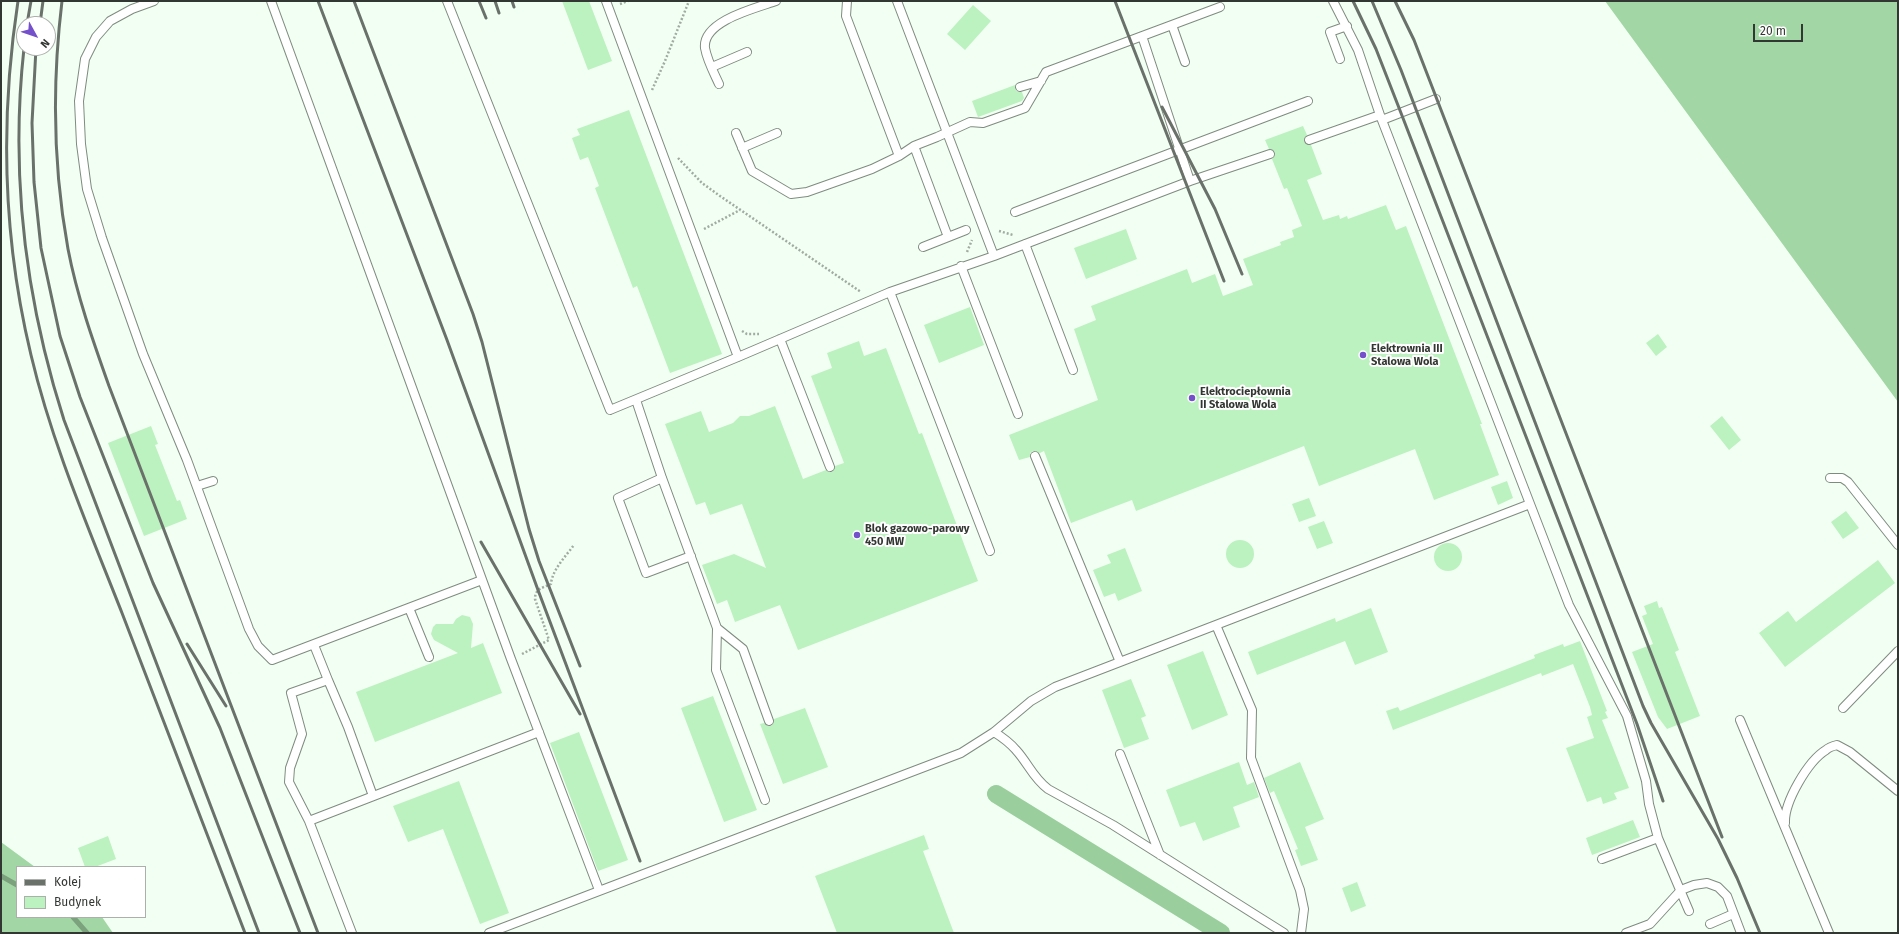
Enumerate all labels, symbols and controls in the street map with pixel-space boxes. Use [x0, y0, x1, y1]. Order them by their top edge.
north arrow [16, 16, 56, 56]
scale bar [1755, 16, 1805, 42]
text: 20 m [1760, 24, 1786, 38]
text: N [37, 36, 52, 50]
place label: Elektrownia III Stalowa Wola [1371, 342, 1443, 368]
marker: Elektrownia III Stalowa Wola [1358, 350, 1368, 360]
place label: Elektrociepłownia II Stalowa Wola [1200, 385, 1291, 411]
marker: Elektrociepłownia II Stalowa Wola [1187, 393, 1197, 403]
place label: Blok gazowo-parowy 450 MW [865, 522, 969, 548]
marker: Blok gazowo-parowy 450 MW [852, 530, 862, 540]
legend [16, 866, 146, 918]
text: Kolej [54, 875, 81, 889]
text: Budynek [54, 895, 101, 909]

